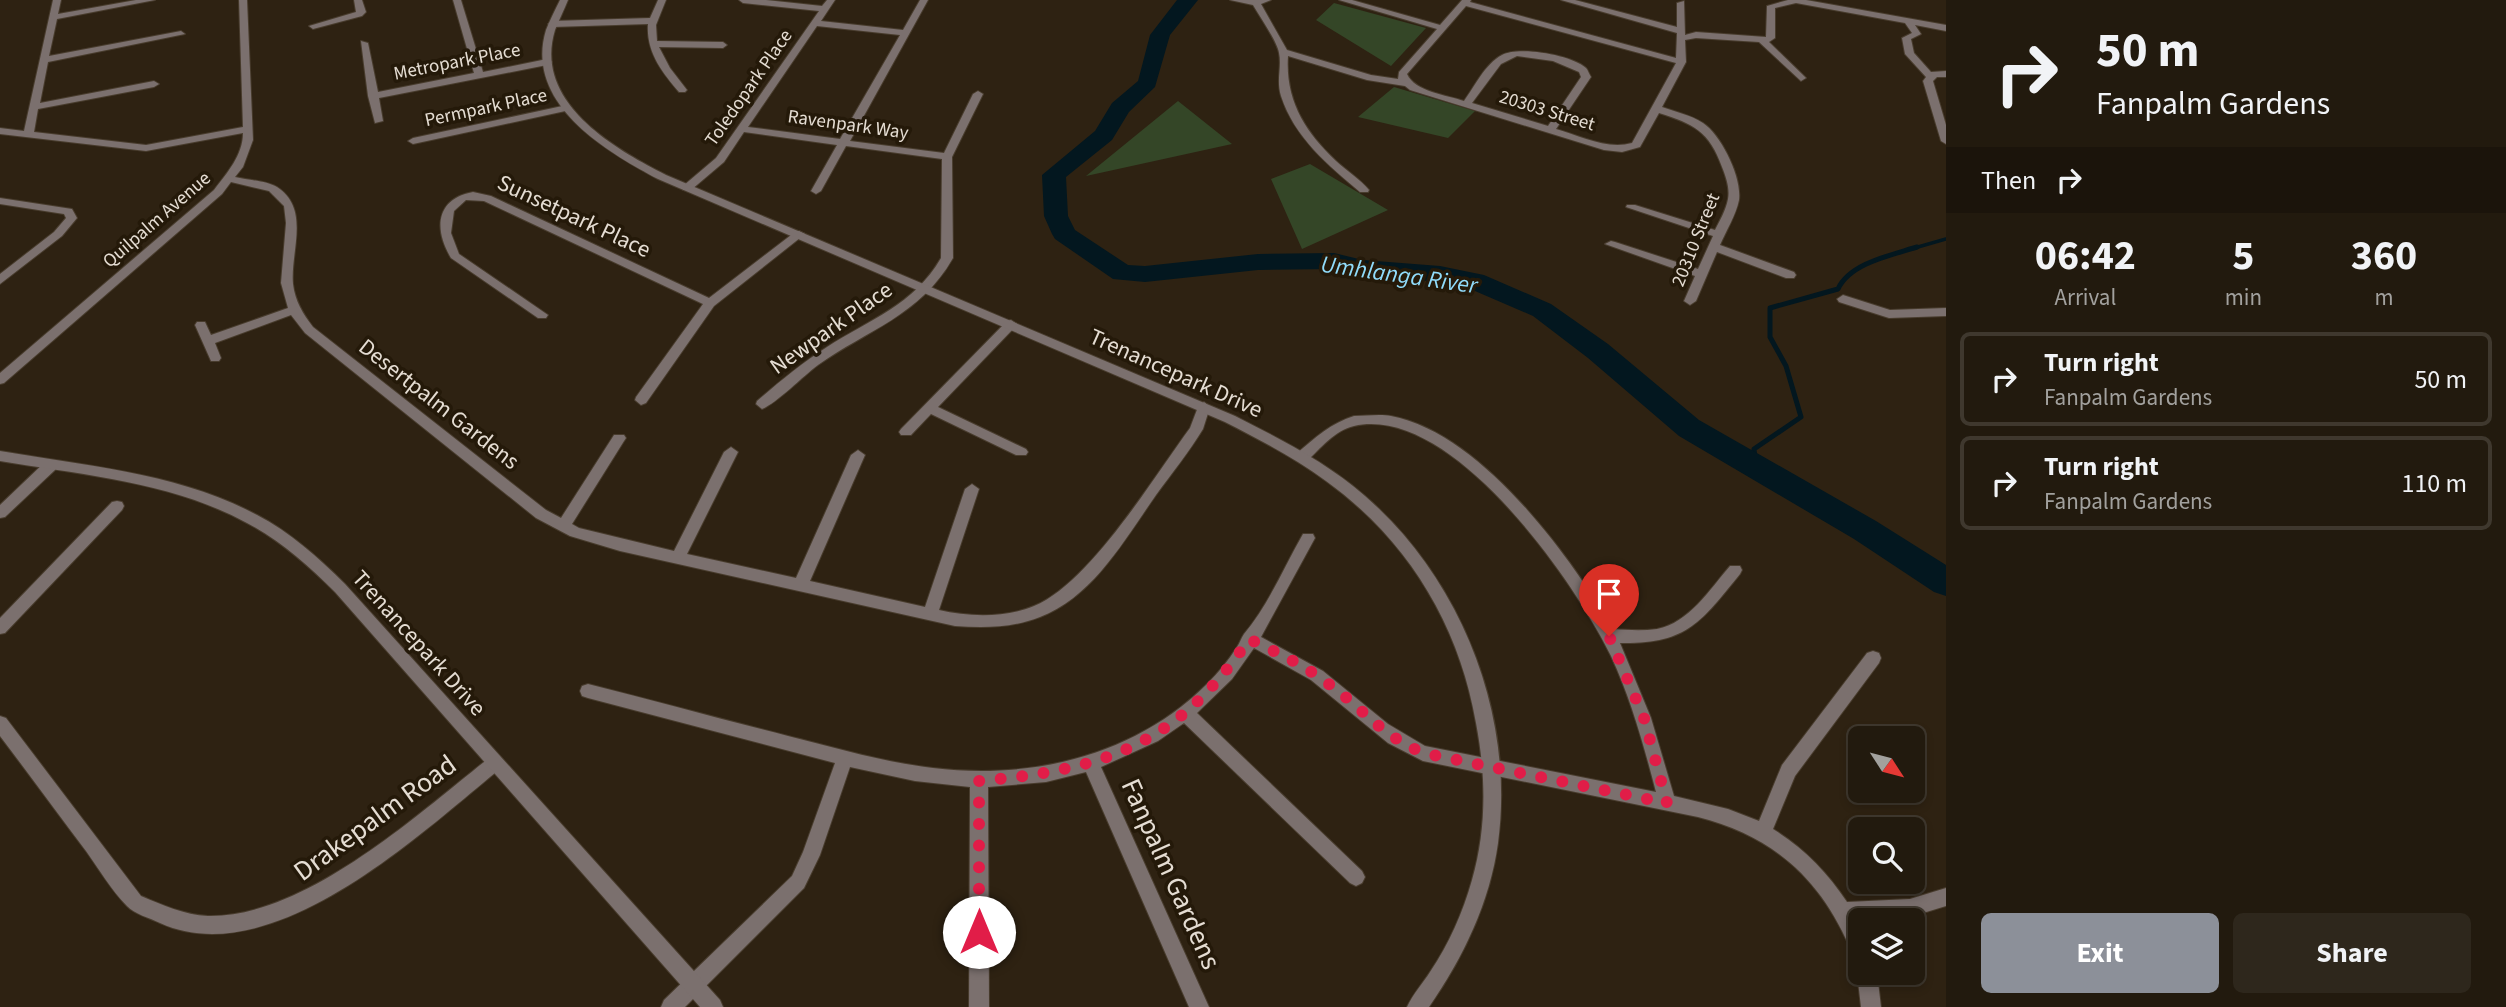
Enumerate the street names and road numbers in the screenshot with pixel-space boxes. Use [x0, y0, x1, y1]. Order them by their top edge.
street label: Toledopark Place [699, 24, 799, 152]
street label: Metropark Place [391, 36, 523, 88]
street label: Permpark Place [422, 82, 550, 134]
street label: 20303 Street [1496, 84, 1599, 138]
street label: Ravenpark Way [786, 103, 910, 147]
street label: Quilpalm Avenue [97, 165, 217, 275]
street label: Sunsetpark Place [492, 166, 656, 266]
street label: 20310 Street [1665, 189, 1727, 291]
street label: Newpark Place [763, 274, 899, 382]
street label: Trenancepark Drive [1084, 320, 1268, 426]
street label: Desertpalm Gardens [352, 331, 526, 477]
street label: Trenancepark Drive [344, 563, 494, 723]
street label: Drakepalm Road [285, 745, 465, 891]
street label: Fanpalm Gardens [1111, 772, 1231, 976]

